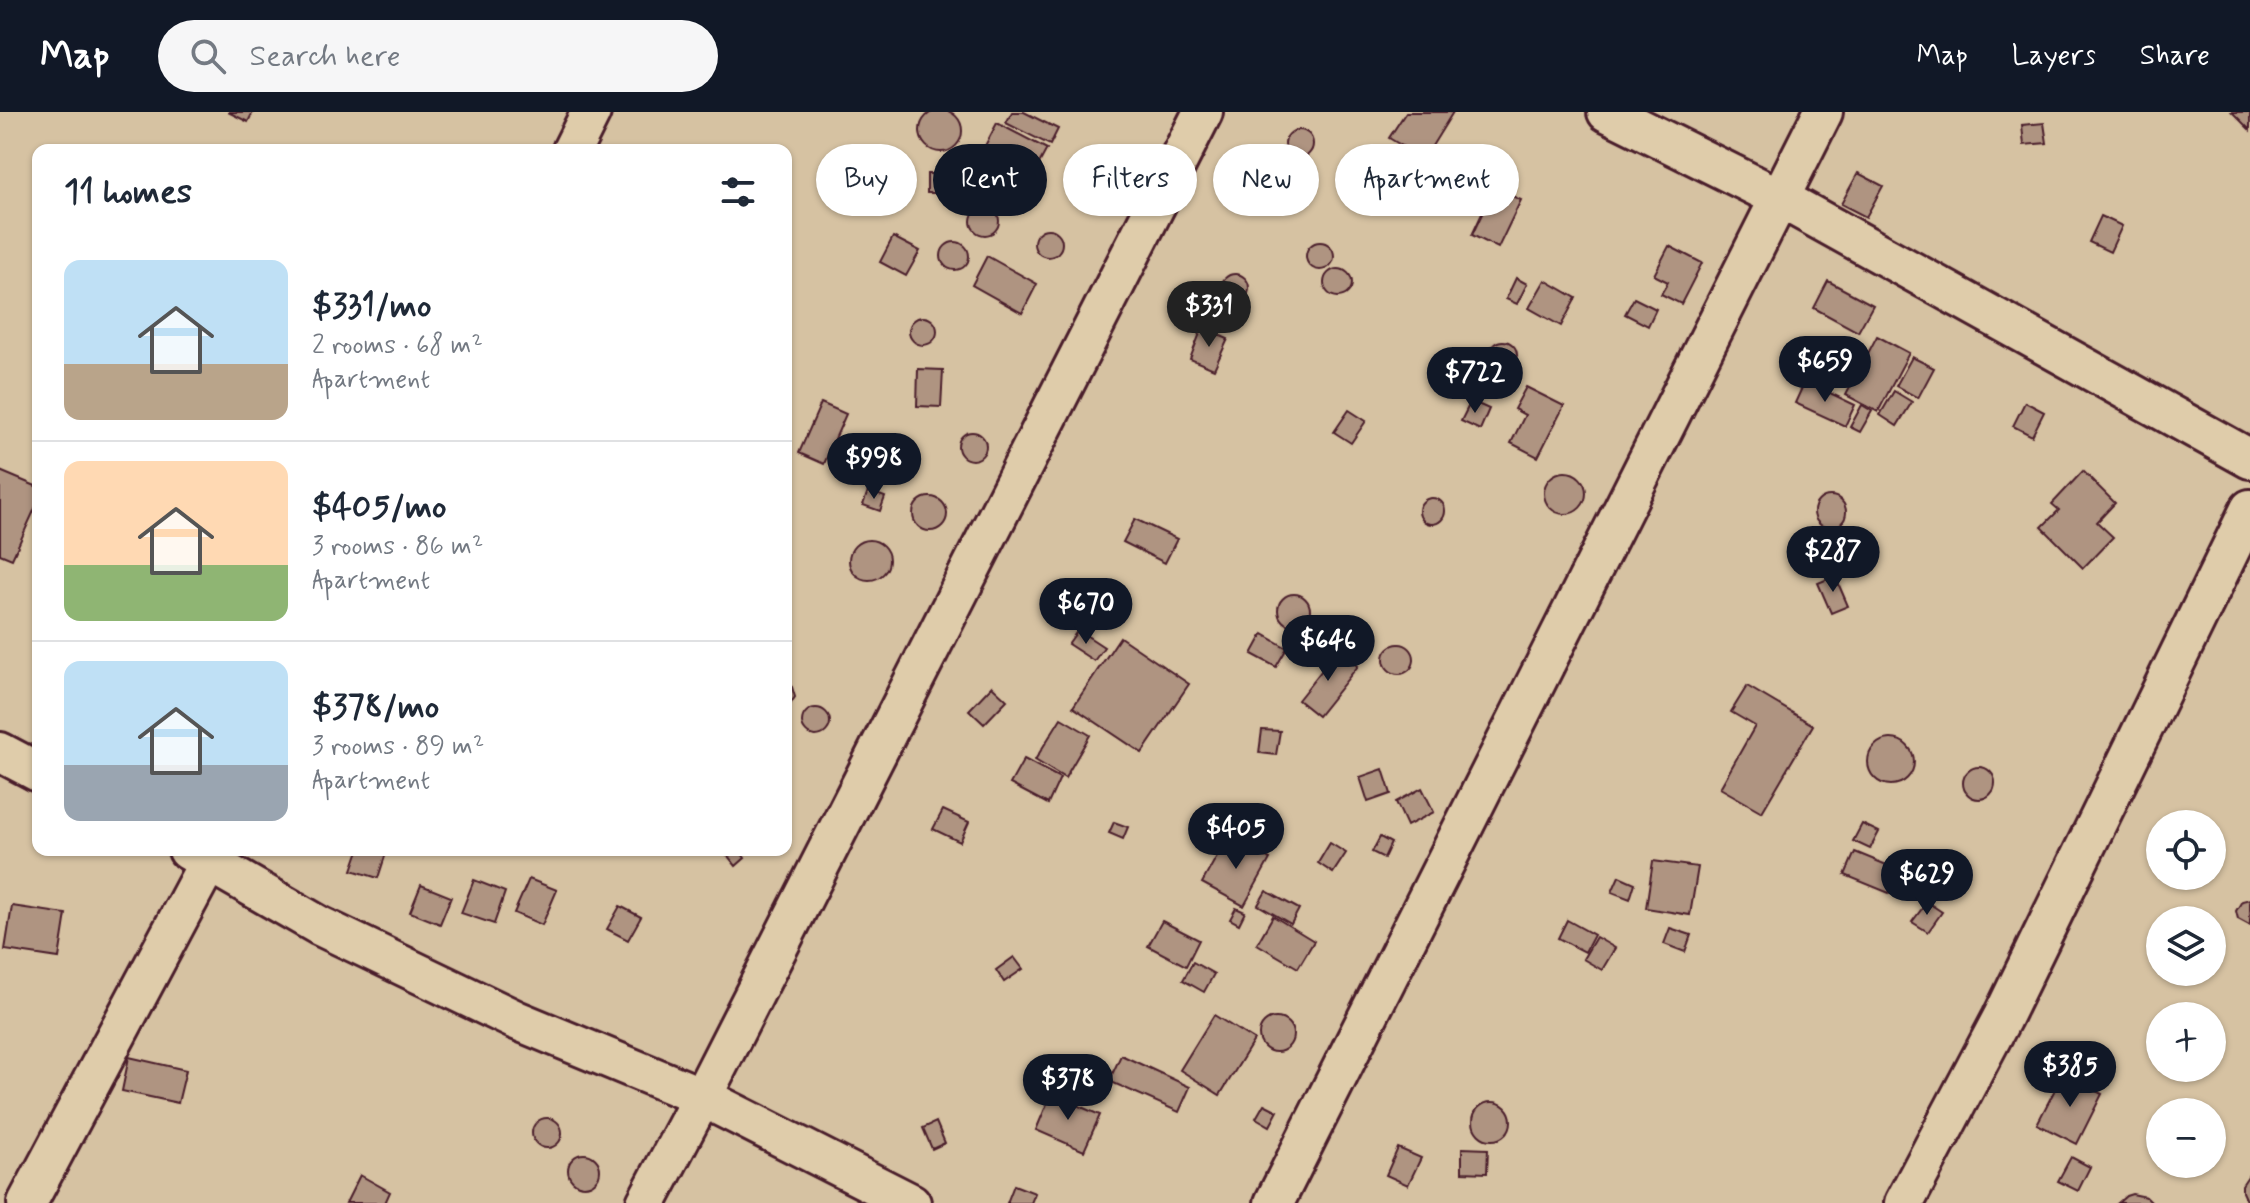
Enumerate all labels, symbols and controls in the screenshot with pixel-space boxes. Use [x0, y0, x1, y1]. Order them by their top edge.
search box [158, 20, 718, 92]
text: Map [40, 32, 110, 81]
icon: search [186, 34, 230, 78]
text: Search here [250, 37, 401, 76]
text: Map [1917, 38, 1968, 75]
text: Layers [2012, 38, 2096, 75]
text: Share [2140, 38, 2210, 75]
chip: Buy [816, 144, 917, 216]
chip: Rent [933, 144, 1047, 216]
chip: Filters [1063, 144, 1197, 216]
chip: New [1213, 144, 1319, 216]
chip: Apartment [1335, 144, 1519, 216]
text: 11 homes [64, 170, 192, 215]
icon: filters [716, 170, 760, 214]
pin: $331 [1162, 281, 1256, 349]
text: $331/mo [312, 284, 431, 329]
text: $331 [1185, 290, 1233, 324]
icon: home [128, 292, 224, 388]
text: 2 rooms · 68 m² [312, 329, 483, 363]
pin: $659 [1778, 336, 1872, 404]
text: $659 [1797, 345, 1853, 379]
pin: $722 [1428, 347, 1522, 415]
text: $722 [1445, 356, 1505, 390]
text: Apartment [312, 363, 430, 397]
pin: $998 [827, 433, 921, 501]
text: $998 [845, 442, 903, 476]
text: $405/mo [312, 485, 447, 530]
icon: home [128, 493, 224, 589]
pin: $287 [1786, 526, 1880, 594]
text: 3 rooms · 86 m² [312, 530, 483, 564]
text: $287 [1805, 535, 1861, 569]
text: Apartment [312, 564, 430, 598]
pin: $670 [1039, 578, 1133, 646]
text: $670 [1057, 587, 1115, 621]
pin: $646 [1281, 615, 1375, 683]
text: $646 [1300, 624, 1356, 658]
text: $378/mo [312, 685, 439, 730]
icon: home [128, 693, 224, 789]
text: 3 rooms · 89 m² [312, 730, 484, 764]
text: Apartment [312, 764, 430, 798]
pin: $405 [1189, 803, 1283, 871]
map controls [2146, 810, 2226, 1178]
button: locate [2146, 810, 2226, 890]
text: $405 [1206, 812, 1266, 846]
pin: $629 [1880, 849, 1974, 917]
text: $629 [1899, 858, 1955, 892]
button: layers [2146, 906, 2226, 986]
button: + [2146, 1002, 2226, 1082]
pin: $385 [2023, 1041, 2117, 1109]
text: $385 [2042, 1050, 2098, 1084]
pin: $378 [1021, 1054, 1115, 1122]
text: $378 [1041, 1063, 1095, 1097]
button: − [2146, 1098, 2226, 1178]

